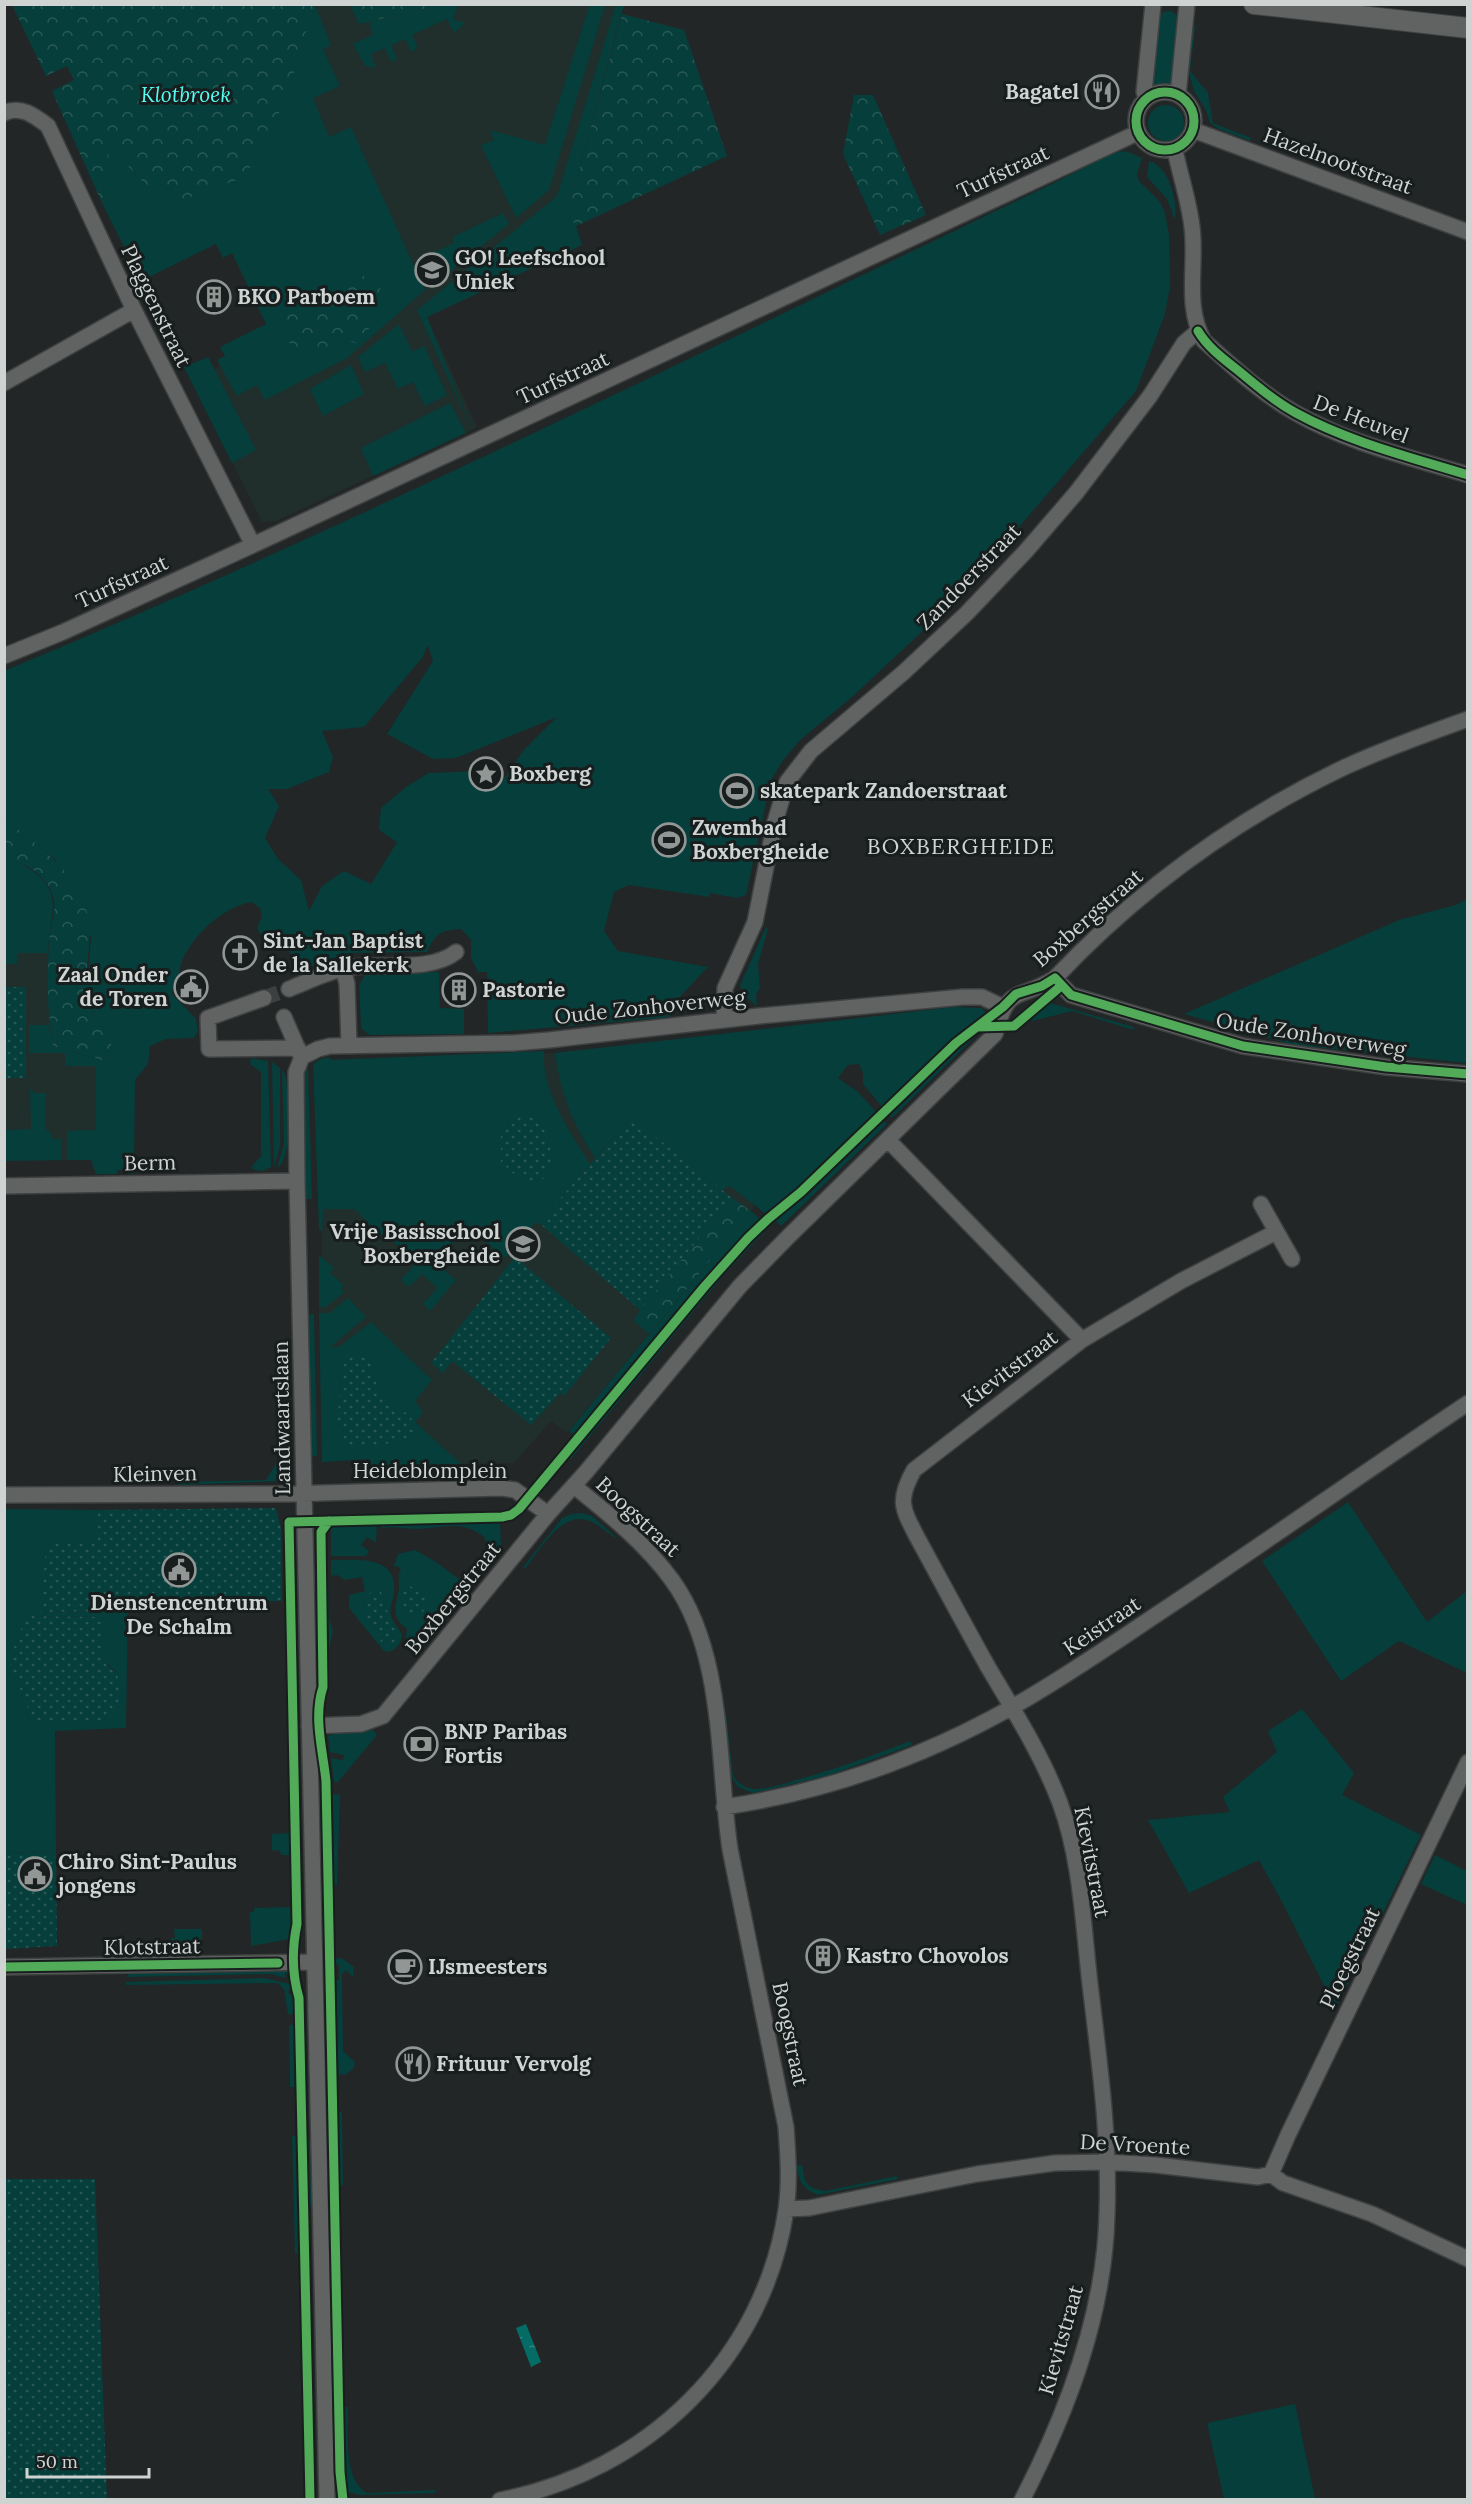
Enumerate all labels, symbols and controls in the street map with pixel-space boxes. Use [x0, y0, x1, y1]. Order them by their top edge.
restaurant icon: Bagatel [1084, 74, 1120, 110]
place label: Bagatel [1005, 78, 1079, 105]
park label: Klotbroek [141, 81, 231, 108]
street label: Hazelnootstraat [1260, 121, 1417, 200]
street label: Turfstraat [953, 138, 1054, 205]
street label: Plaggenstraat [115, 240, 198, 372]
place label: GO! Leefschool Uniek [455, 244, 606, 295]
school or university icon: GO! Leefschool Uniek [414, 252, 450, 288]
building icon: BKO Parboem [196, 279, 232, 315]
place label: BKO Parboem [237, 283, 375, 310]
street label: Turfstraat [513, 344, 614, 411]
street label: De Heuvel [1310, 388, 1413, 449]
street label: Zandoerstraat [911, 517, 1027, 636]
street label: Turfstraat [72, 548, 173, 615]
place icon: Boxberg [468, 756, 504, 792]
place label: Boxberg [509, 760, 592, 787]
sports icon: skatepark Zandoerstraat [719, 773, 755, 809]
place label: skatepark Zandoerstraat [760, 777, 1008, 804]
place label: Zwembad Boxbergheide [692, 814, 829, 865]
sports icon: Zwembad Boxbergheide [651, 822, 687, 858]
district label: BOXBERGHEIDE [867, 832, 1055, 860]
street label: Boxbergstraat [1027, 862, 1149, 973]
place label: Sint-Jan Baptist de la Sallekerk [263, 927, 424, 978]
church icon: Sint-Jan Baptist de la Sallekerk [222, 935, 258, 971]
place label: Zaal Onder de Toren [58, 961, 168, 1012]
public building icon: Zaal Onder de Toren [173, 969, 209, 1005]
building icon: Pastorie [441, 972, 477, 1008]
place label: Pastorie [482, 976, 565, 1003]
street label: Oude Zonhoverweg [553, 983, 747, 1030]
street label: Oude Zonhoverweg [1214, 1006, 1408, 1063]
street label: Berm [124, 1149, 177, 1176]
place label: Vrije Basisschool Boxbergheide [330, 1218, 500, 1269]
school or university icon: Vrije Basisschool Boxbergheide [505, 1226, 541, 1262]
street label: Kievitstraat [956, 1323, 1064, 1413]
street label: Landwaartslaan [267, 1340, 296, 1495]
street label: Heideblomplein [353, 1457, 507, 1484]
street label: Kleinven [113, 1459, 198, 1488]
street label: Boogstraat [590, 1471, 687, 1563]
street label: Boxbergstraat [399, 1535, 507, 1659]
public building icon: Dienstencentrum De Schalm [161, 1552, 197, 1588]
place label: Dienstencentrum De Schalm [90, 1589, 268, 1640]
street label: Keistraat [1058, 1589, 1146, 1661]
place label: BNP Paribas Fortis [444, 1718, 567, 1769]
bank icon: BNP Paribas Fortis [403, 1726, 439, 1762]
street label: Kievitstraat [1068, 1804, 1117, 1921]
place label: Chiro Sint-Paulus jongens [56, 1848, 237, 1899]
public building icon: Chiro Sint-Paulus jongens [17, 1856, 53, 1892]
street label: Ploegstraat [1313, 1902, 1386, 2013]
street label: Klotstraat [103, 1932, 202, 1961]
building icon: Kastro Chovolos [805, 1938, 841, 1974]
place label: Kastro Chovolos [846, 1942, 1009, 1969]
cafe icon: IJsmeesters [387, 1949, 423, 1985]
place label: IJsmeesters [428, 1953, 547, 1980]
street label: Boogstraat [766, 1979, 815, 2089]
restaurant icon: Frituur Vervolg [395, 2046, 431, 2082]
place label: Frituur Vervolg [436, 2050, 592, 2077]
street label: De Vroente [1079, 2128, 1191, 2161]
street label: Kievitstraat [1032, 2281, 1089, 2398]
scale bar [27, 2441, 148, 2479]
text: 50 m [36, 2450, 78, 2473]

